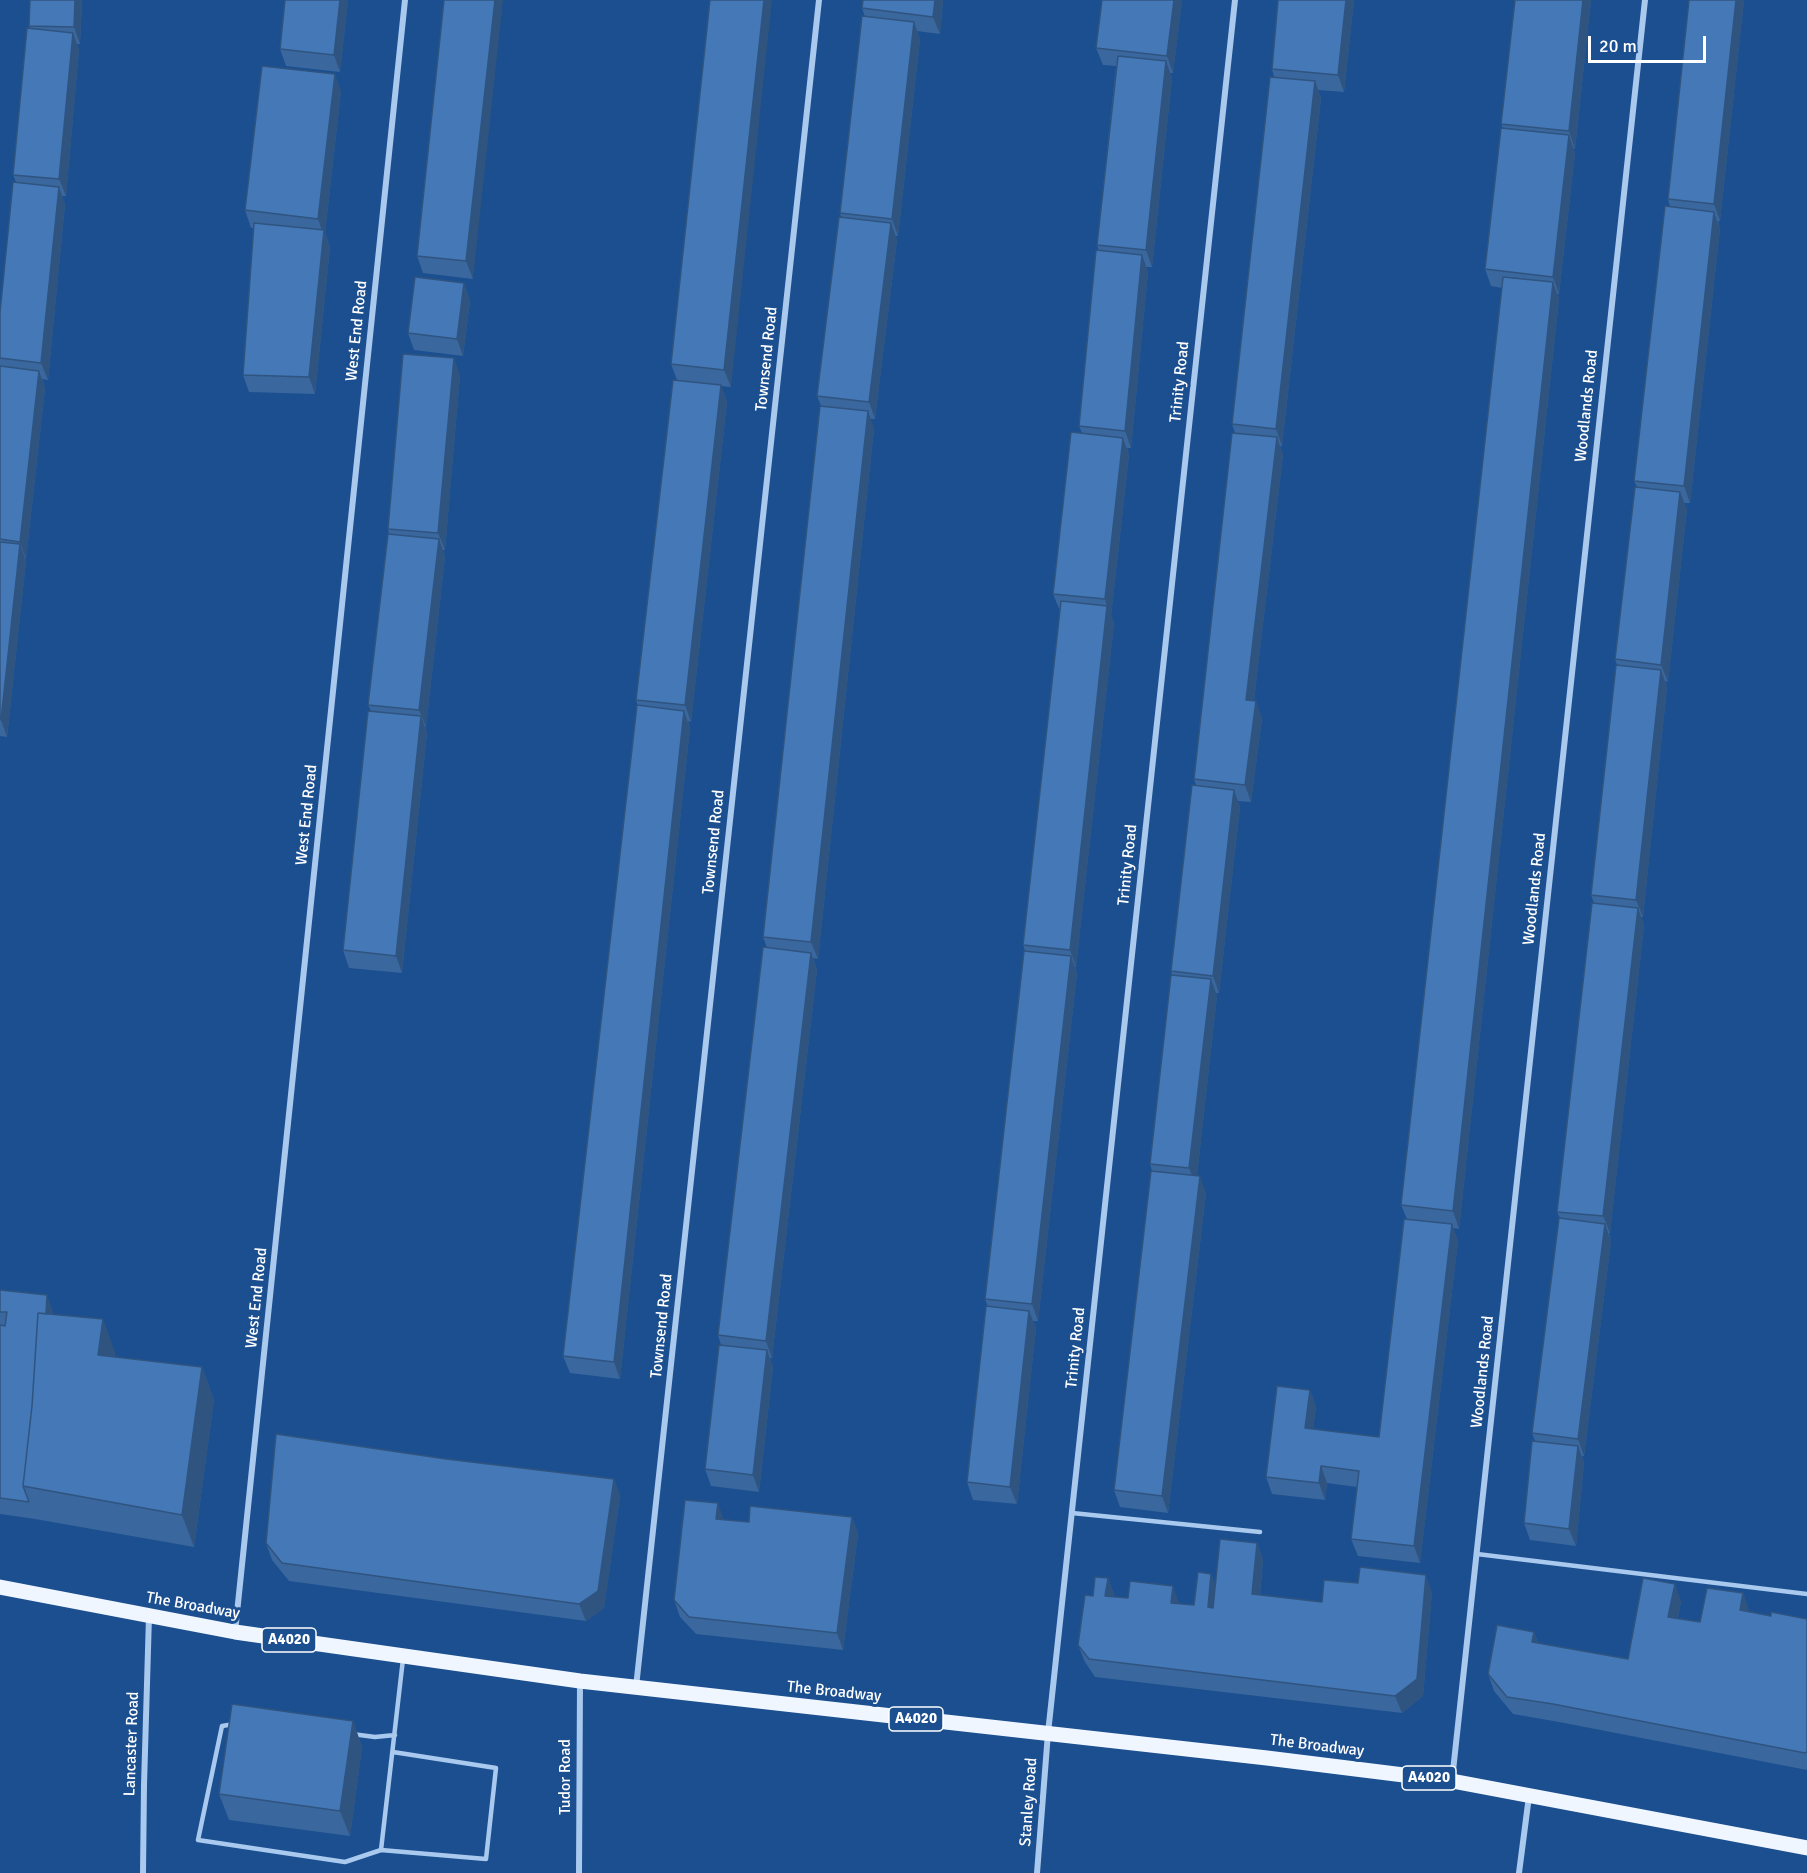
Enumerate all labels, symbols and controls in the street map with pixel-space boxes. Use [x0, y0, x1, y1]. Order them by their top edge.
scale bar [1591, 24, 1710, 62]
text: 20 m [1599, 35, 1637, 57]
street label: West End Road [342, 280, 372, 382]
street label: Townsend Road [752, 306, 782, 412]
street label: Trinity Road [1166, 340, 1194, 424]
street label: Woodlands Road [1572, 349, 1602, 463]
street label: West End Road [292, 764, 322, 866]
street label: Townsend Road [699, 789, 729, 895]
street label: Trinity Road [1114, 823, 1142, 907]
street label: Woodlands Road [1520, 832, 1550, 946]
street label: West End Road [242, 1247, 272, 1349]
street label: Townsend Road [647, 1273, 677, 1379]
street label: Trinity Road [1062, 1306, 1090, 1390]
street label: Woodlands Road [1468, 1315, 1498, 1429]
street label: The Broadway [145, 1588, 241, 1624]
road number: A4020 [262, 1628, 316, 1652]
street label: The Broadway [786, 1677, 882, 1707]
street label: Lancaster Road [121, 1691, 143, 1797]
road number: A4020 [889, 1707, 943, 1731]
street label: The Broadway [1269, 1731, 1365, 1761]
street label: Tudor Road [556, 1739, 576, 1815]
street label: Stanley Road [1016, 1757, 1042, 1847]
road number: A4020 [1402, 1766, 1456, 1790]

